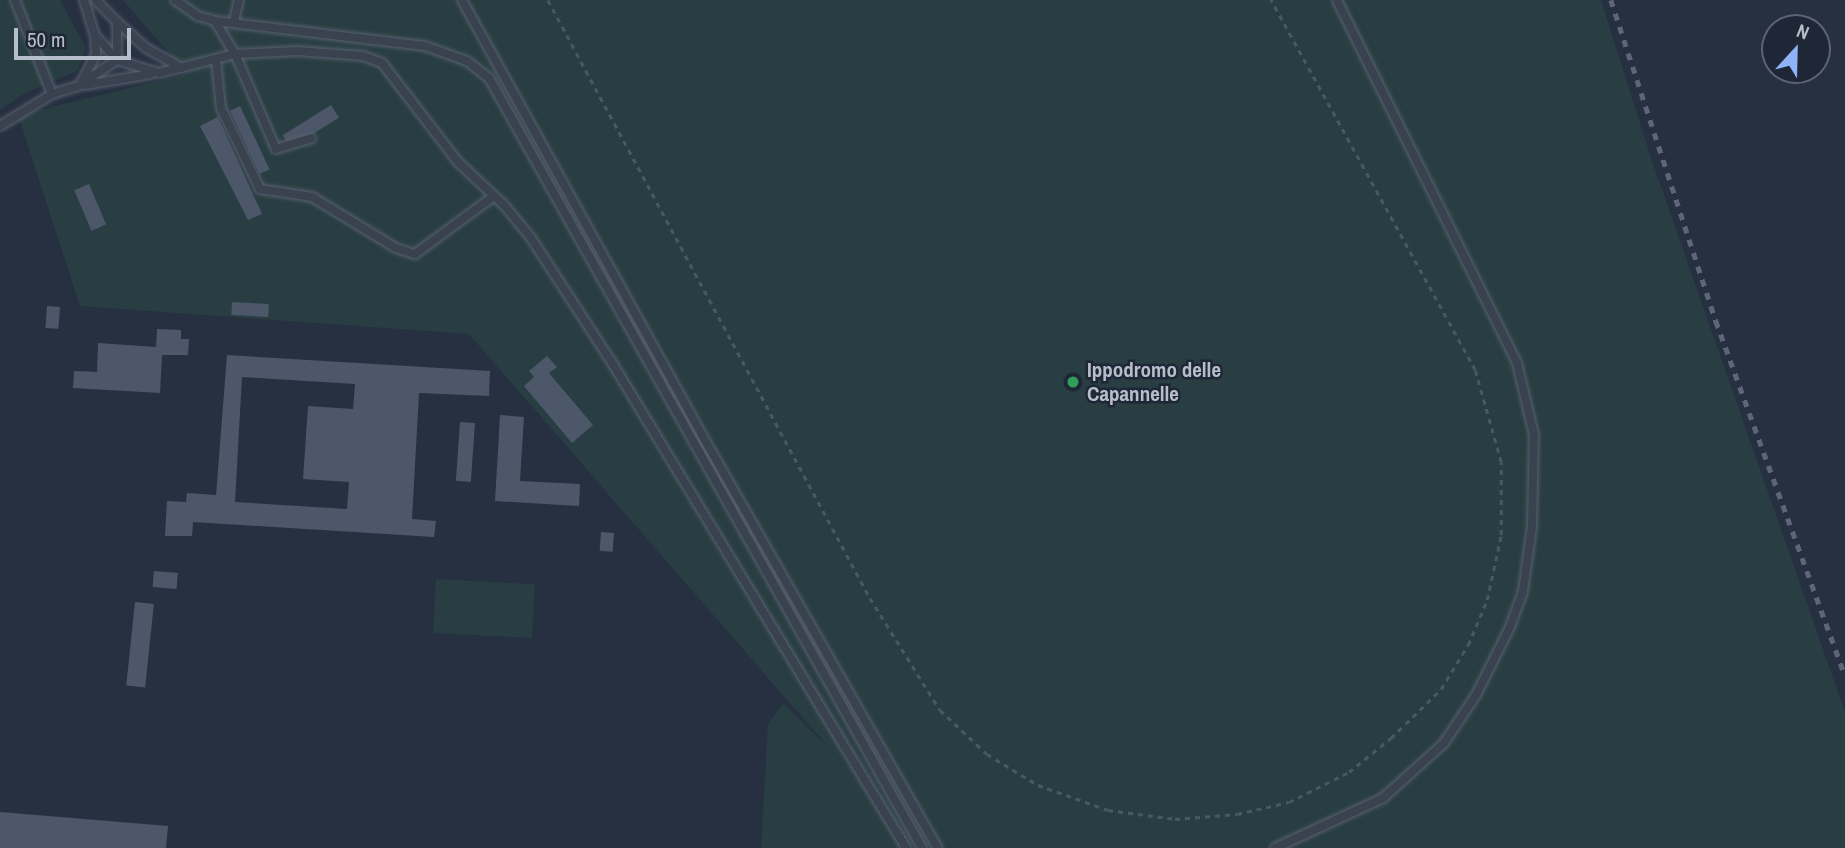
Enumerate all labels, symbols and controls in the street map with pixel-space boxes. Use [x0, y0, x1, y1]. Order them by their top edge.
scale bar [18, 14, 135, 58]
north arrow [1761, 14, 1831, 84]
text: N [1793, 17, 1813, 46]
text: 50 m [27, 25, 65, 54]
place label: Ippodromo delle Capannelle [1087, 357, 1221, 407]
marker: Ippodromo delle Capannelle [1065, 374, 1081, 390]

